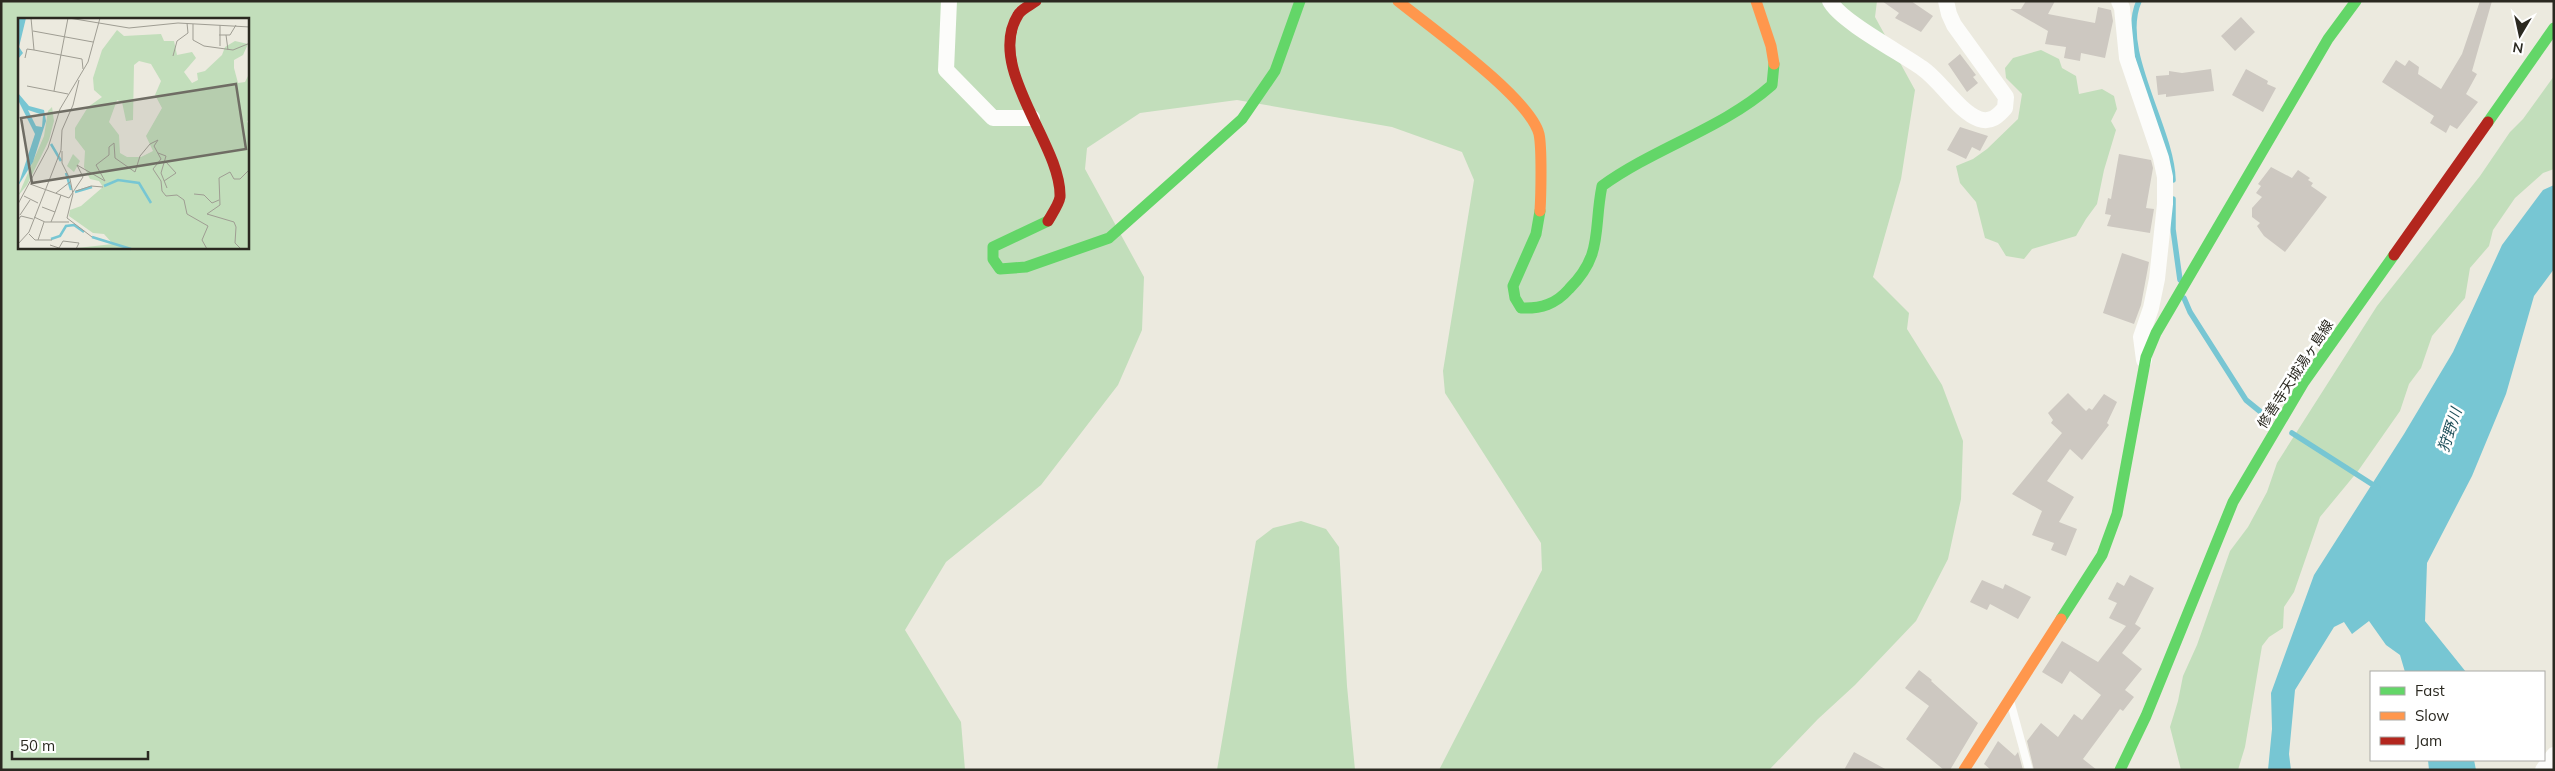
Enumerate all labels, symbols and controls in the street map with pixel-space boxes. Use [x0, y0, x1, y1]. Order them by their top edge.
north arrow [2495, 10, 2545, 60]
inset map [18, 18, 249, 249]
text: N [2511, 38, 2525, 58]
street label: 修善寺天城湯ヶ島線 [2253, 316, 2337, 432]
water label: 狩野川 [2434, 404, 2466, 454]
legend [2370, 671, 2545, 761]
text: Fast [2415, 681, 2445, 700]
text: Slow [2415, 706, 2449, 725]
scale bar [12, 728, 149, 760]
text: Jam [2415, 731, 2442, 750]
text: 50 m [20, 736, 55, 755]

